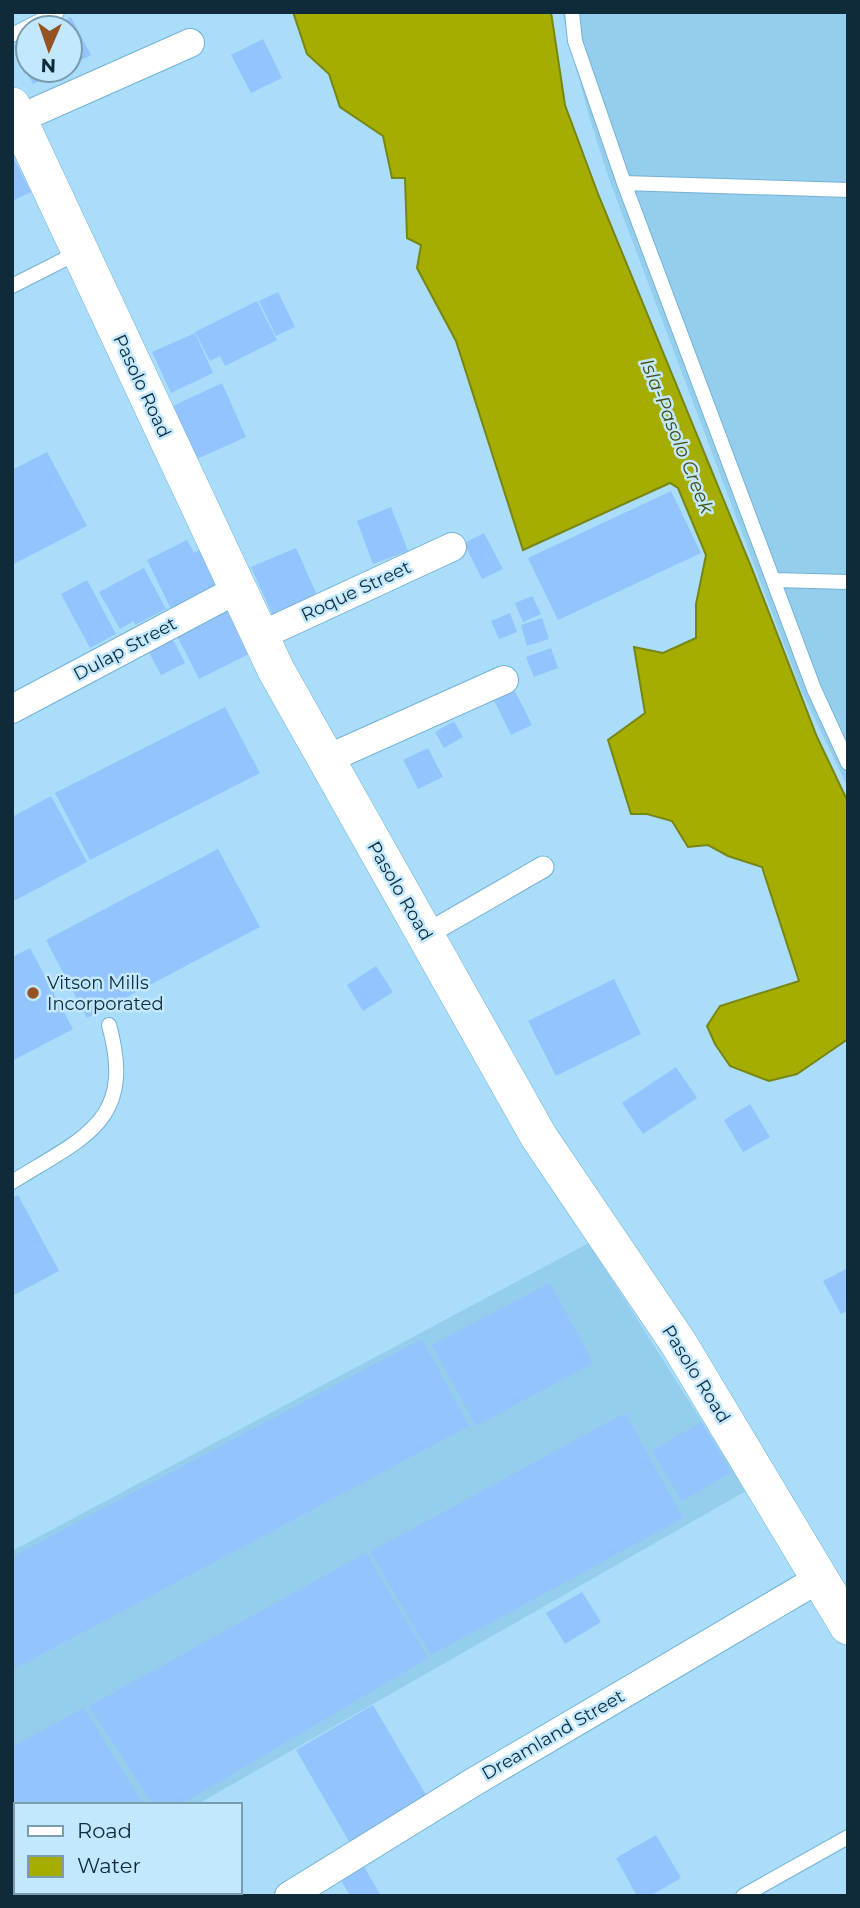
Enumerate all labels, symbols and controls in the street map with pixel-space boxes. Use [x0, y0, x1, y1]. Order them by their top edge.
north arrow [14, 14, 84, 84]
text: N [40, 54, 57, 77]
street label: Pasolo Road [109, 331, 175, 441]
water label: Isla-Pasolo Creek [635, 355, 719, 517]
street label: Roque Street [298, 556, 414, 626]
street label: Dulap Street [70, 613, 180, 685]
street label: Pasolo Road [363, 837, 437, 945]
place label: Vitson Mills Incorporated [47, 972, 164, 1015]
marker: Vitson Mills Incorporated [25, 985, 41, 1001]
street label: Pasolo Road [657, 1321, 735, 1427]
street label: Dreamland Street [478, 1685, 628, 1785]
legend [14, 1803, 242, 1894]
text: Road [77, 1818, 132, 1843]
text: Water [77, 1853, 141, 1878]

